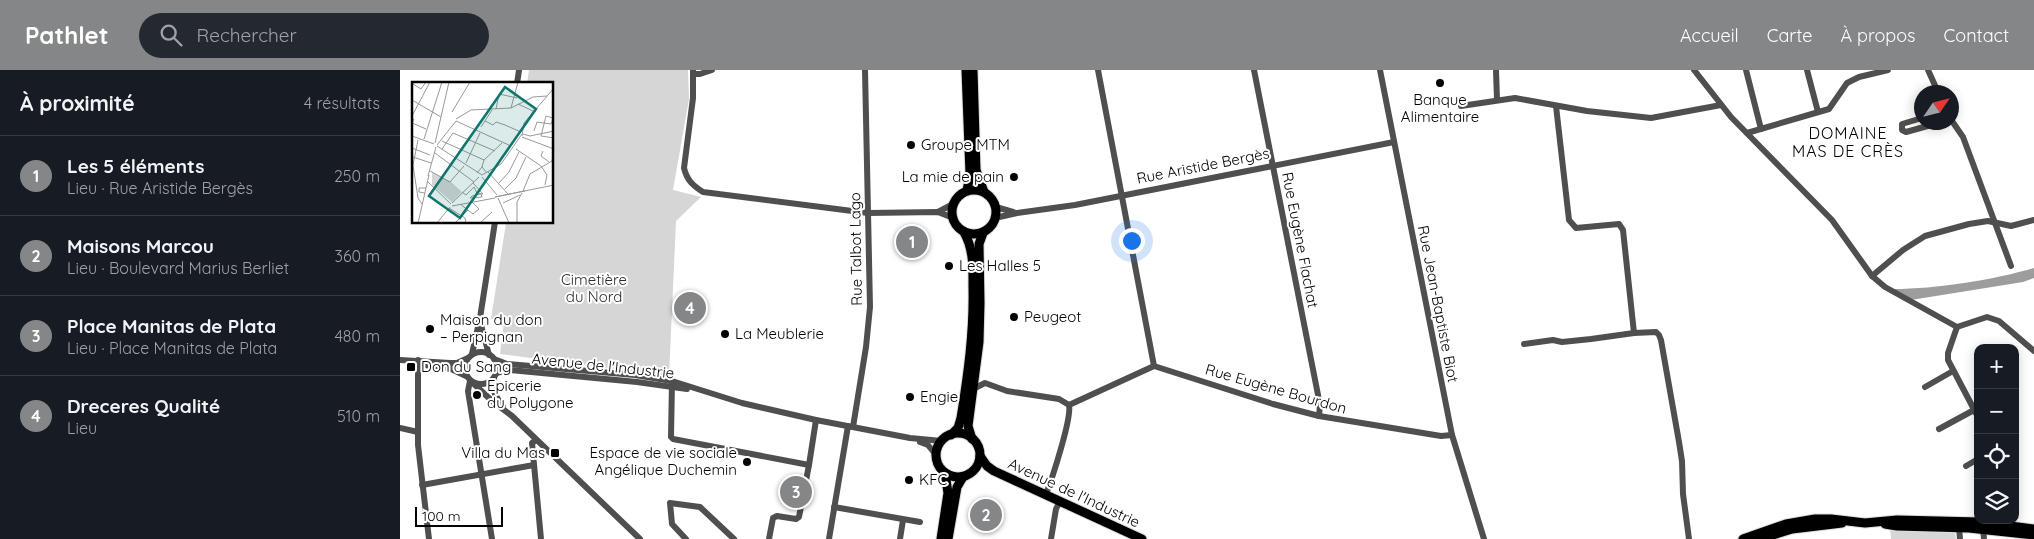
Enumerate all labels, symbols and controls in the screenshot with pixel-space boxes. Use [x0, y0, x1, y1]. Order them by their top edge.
search box [139, 13, 489, 58]
text: Pathlet [25, 20, 109, 50]
icon: search [157, 21, 185, 49]
text: Rechercher [197, 23, 297, 47]
text: Accueil [1680, 24, 1739, 47]
text: Carte [1767, 24, 1812, 47]
text: À propos [1840, 24, 1916, 47]
text: Contact [1944, 24, 2009, 47]
marker: Banque Alimentaire [1434, 77, 1446, 89]
inset map [412, 82, 554, 224]
north arrow [1914, 85, 1959, 130]
text: À proximité [20, 90, 135, 116]
place label: Banque Alimentaire [1401, 90, 1479, 126]
text: 4 résultats [304, 93, 380, 113]
district label: DOMAINE MAS DE CRÈS [1792, 123, 1904, 161]
place label: Groupe MTM [921, 135, 1010, 154]
marker: Groupe MTM [905, 139, 917, 151]
street label: Rue Aristide Bergès [1135, 143, 1271, 188]
text: Les 5 éléments [67, 154, 204, 178]
text: 1 [33, 166, 39, 186]
text: 250 m [334, 166, 380, 186]
place label: La mie de pain [902, 167, 1004, 186]
street label: Rue Eugène Flachat [1278, 170, 1323, 309]
marker: La mie de pain [1008, 171, 1020, 183]
text: Lieu · Rue Aristide Bergès [67, 178, 253, 198]
street label: Rue Talbot Lago [845, 192, 866, 306]
pin: 1 [896, 223, 928, 261]
street label: Rue Jean-Baptiste Biot [1414, 224, 1463, 384]
your location [1119, 228, 1145, 254]
text: Maisons Marcou [67, 234, 214, 258]
text: 2 [31, 246, 41, 266]
text: 360 m [335, 246, 380, 266]
place label: Les Halles 5 [959, 256, 1041, 275]
text: Lieu · Boulevard Marius Berliet [67, 258, 289, 278]
marker: Les Halles 5 [943, 260, 955, 272]
park label: Cimetière du Nord [561, 270, 627, 306]
pin: 4 [674, 289, 706, 327]
place label: Peugeot [1024, 307, 1081, 326]
place label: Maison du don – Perpignan [440, 310, 542, 346]
marker: Peugeot [1008, 311, 1020, 323]
text: Place Manitas de Plata [67, 314, 276, 338]
marker: Maison du don – Perpignan [424, 323, 436, 335]
place label: La Meublerie [735, 324, 824, 343]
text: 3 [32, 326, 40, 346]
text: 480 m [334, 326, 380, 346]
marker: La Meublerie [719, 328, 731, 340]
text: Lieu · Place Manitas de Plata [67, 338, 277, 358]
map controls [1974, 344, 2019, 524]
button: + [1974, 344, 2019, 389]
street label: Avenue de l'Industrie [531, 349, 675, 382]
place label: Don du Sang [421, 357, 511, 376]
street label: Rue Eugène Bourdon [1203, 359, 1349, 418]
marker: Don du Sang [405, 361, 417, 373]
place label: Epicerie du Polygone [487, 376, 574, 412]
place label: Engie [920, 387, 958, 406]
marker: Epicerie du Polygone [471, 389, 483, 401]
button: − [1974, 389, 2019, 434]
marker: Engie [904, 391, 916, 403]
text: Dreceres Qualité [67, 394, 220, 418]
text: 4 [31, 406, 41, 426]
text: 510 m [337, 406, 380, 426]
text: Lieu [67, 418, 97, 438]
button: locate [1974, 434, 2019, 479]
place label: Villa du Mas [461, 443, 545, 462]
place label: Espace de vie sociale Angélique Duchemin [590, 443, 737, 479]
marker: Villa du Mas [549, 447, 561, 459]
street label: Avenue de l'Industrie [1005, 454, 1143, 531]
marker: Espace de vie sociale Angélique Duchemin [741, 456, 753, 468]
place label: KFC [919, 470, 947, 489]
pin: 3 [780, 473, 812, 511]
marker: KFC [903, 474, 915, 486]
button: layers [1974, 479, 2019, 524]
pin: 2 [970, 496, 1002, 534]
scale bar [415, 504, 502, 527]
text: 100 m [422, 507, 460, 525]

